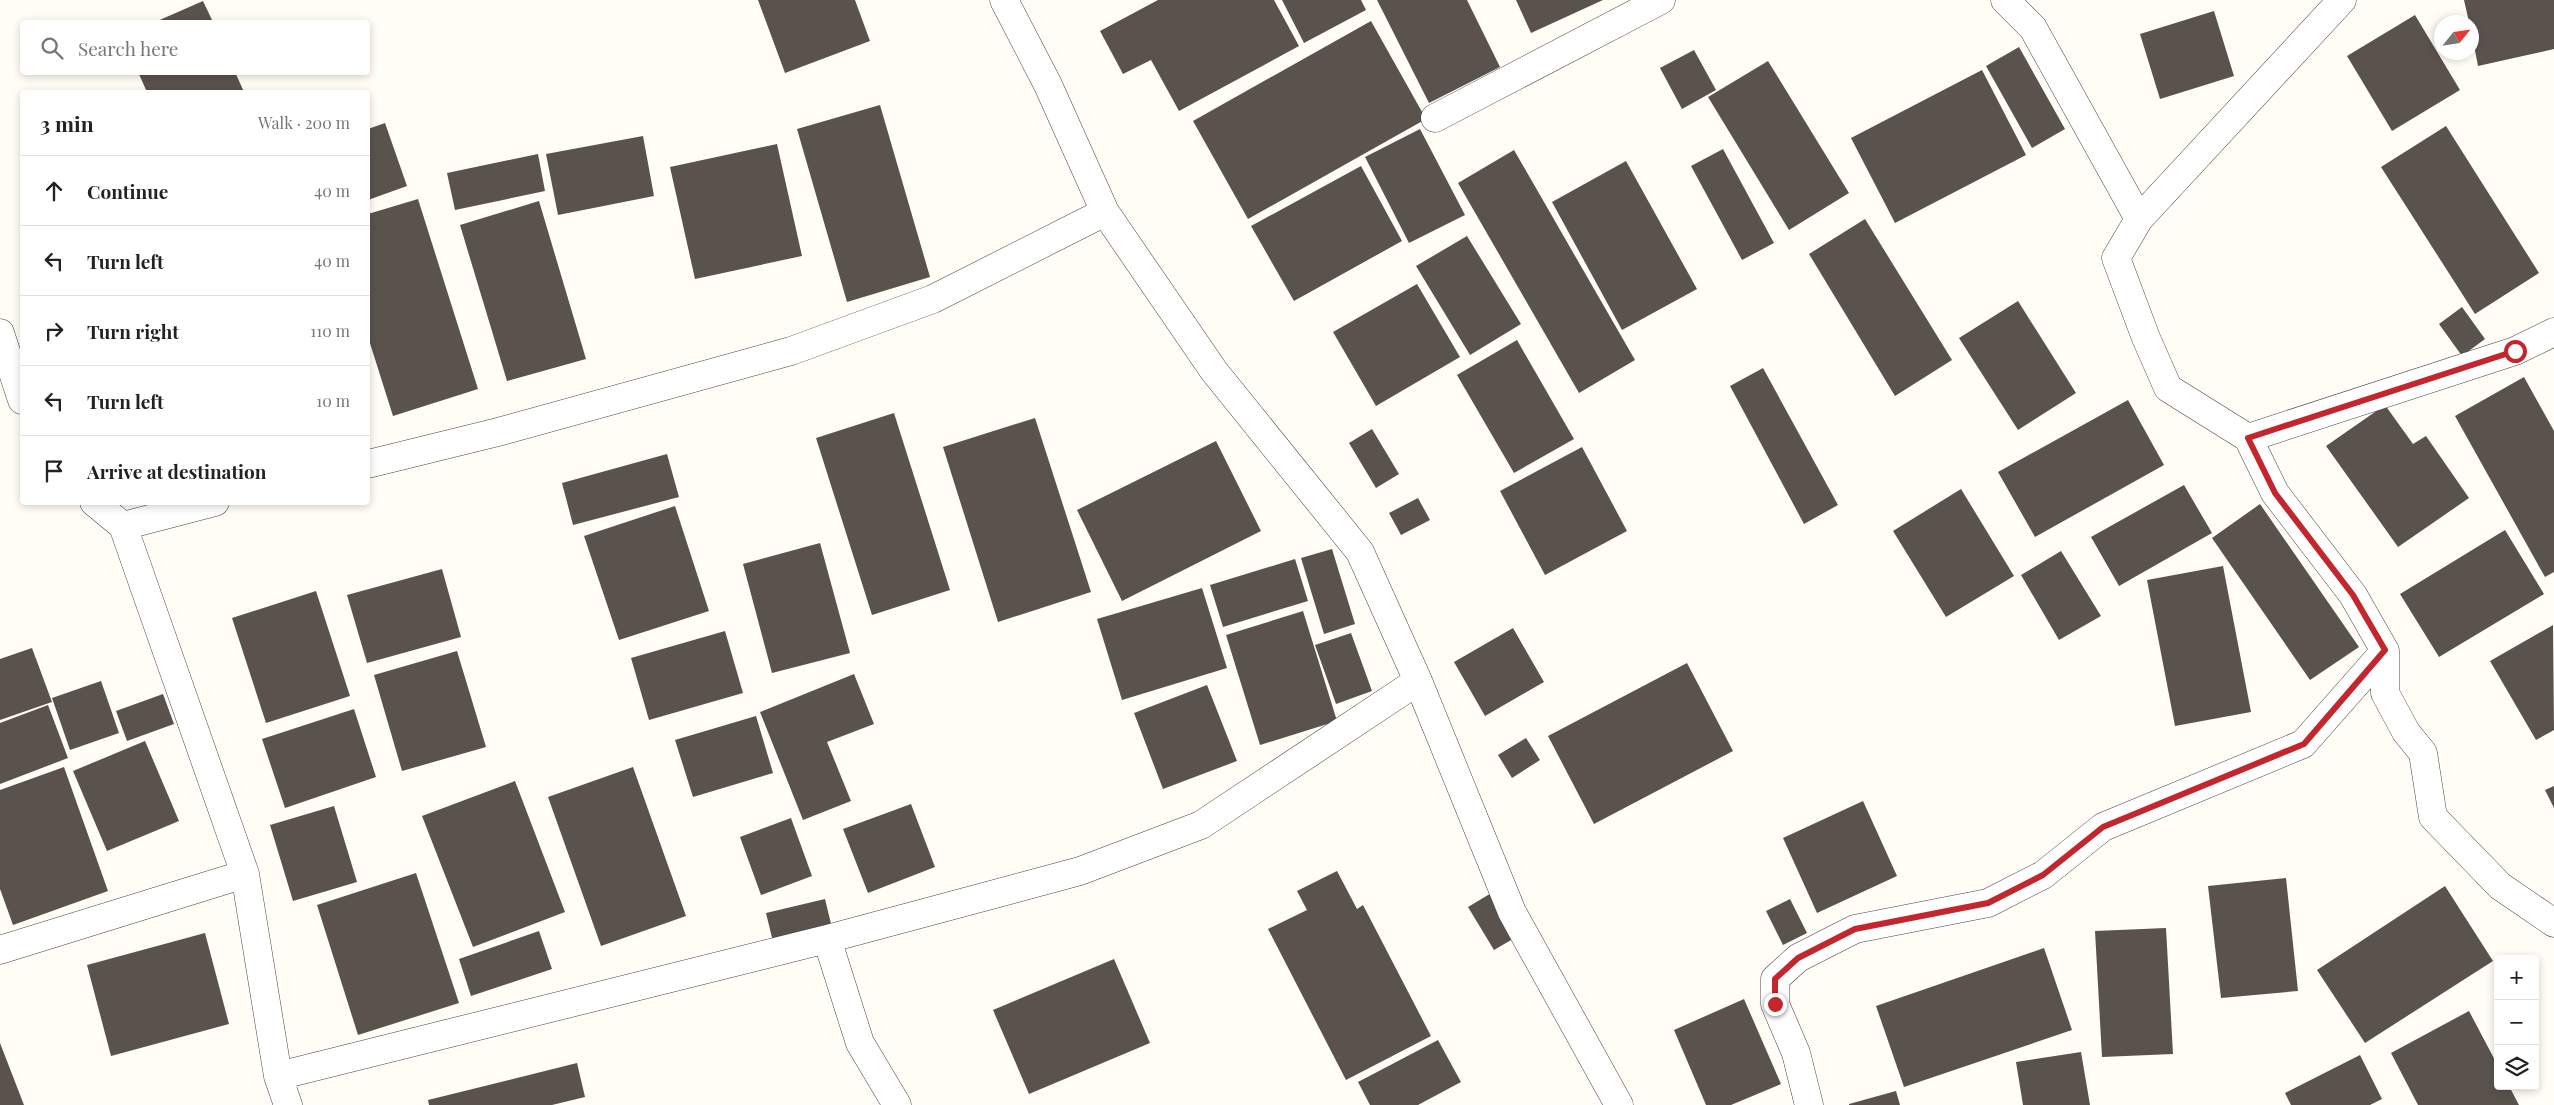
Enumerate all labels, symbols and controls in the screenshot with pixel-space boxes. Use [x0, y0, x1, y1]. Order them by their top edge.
north arrow [2434, 15, 2479, 60]
search box [20, 20, 370, 75]
icon: search [38, 34, 66, 62]
text: Search here [78, 35, 178, 61]
text: 3 min [40, 109, 94, 137]
text: Walk · 200 m [258, 112, 350, 133]
icon: ahead [40, 177, 68, 205]
text: Continue [87, 178, 168, 204]
text: 40 m [314, 180, 350, 201]
icon: left [40, 247, 68, 275]
text: Turn left [87, 248, 164, 274]
text: 40 m [314, 250, 350, 271]
icon: right [40, 317, 68, 345]
text: Turn right [87, 318, 179, 344]
text: 110 m [310, 320, 350, 341]
route start [2504, 340, 2527, 363]
icon: left [40, 387, 68, 415]
text: Turn left [87, 388, 164, 414]
text: 10 m [316, 390, 350, 411]
icon: arrive [40, 457, 68, 485]
text: Arrive at destination [87, 458, 267, 484]
map controls [2494, 955, 2539, 1090]
button: + [2494, 955, 2539, 1000]
route end [1764, 993, 1787, 1016]
button: − [2494, 1000, 2539, 1045]
button: layers [2494, 1045, 2539, 1090]

